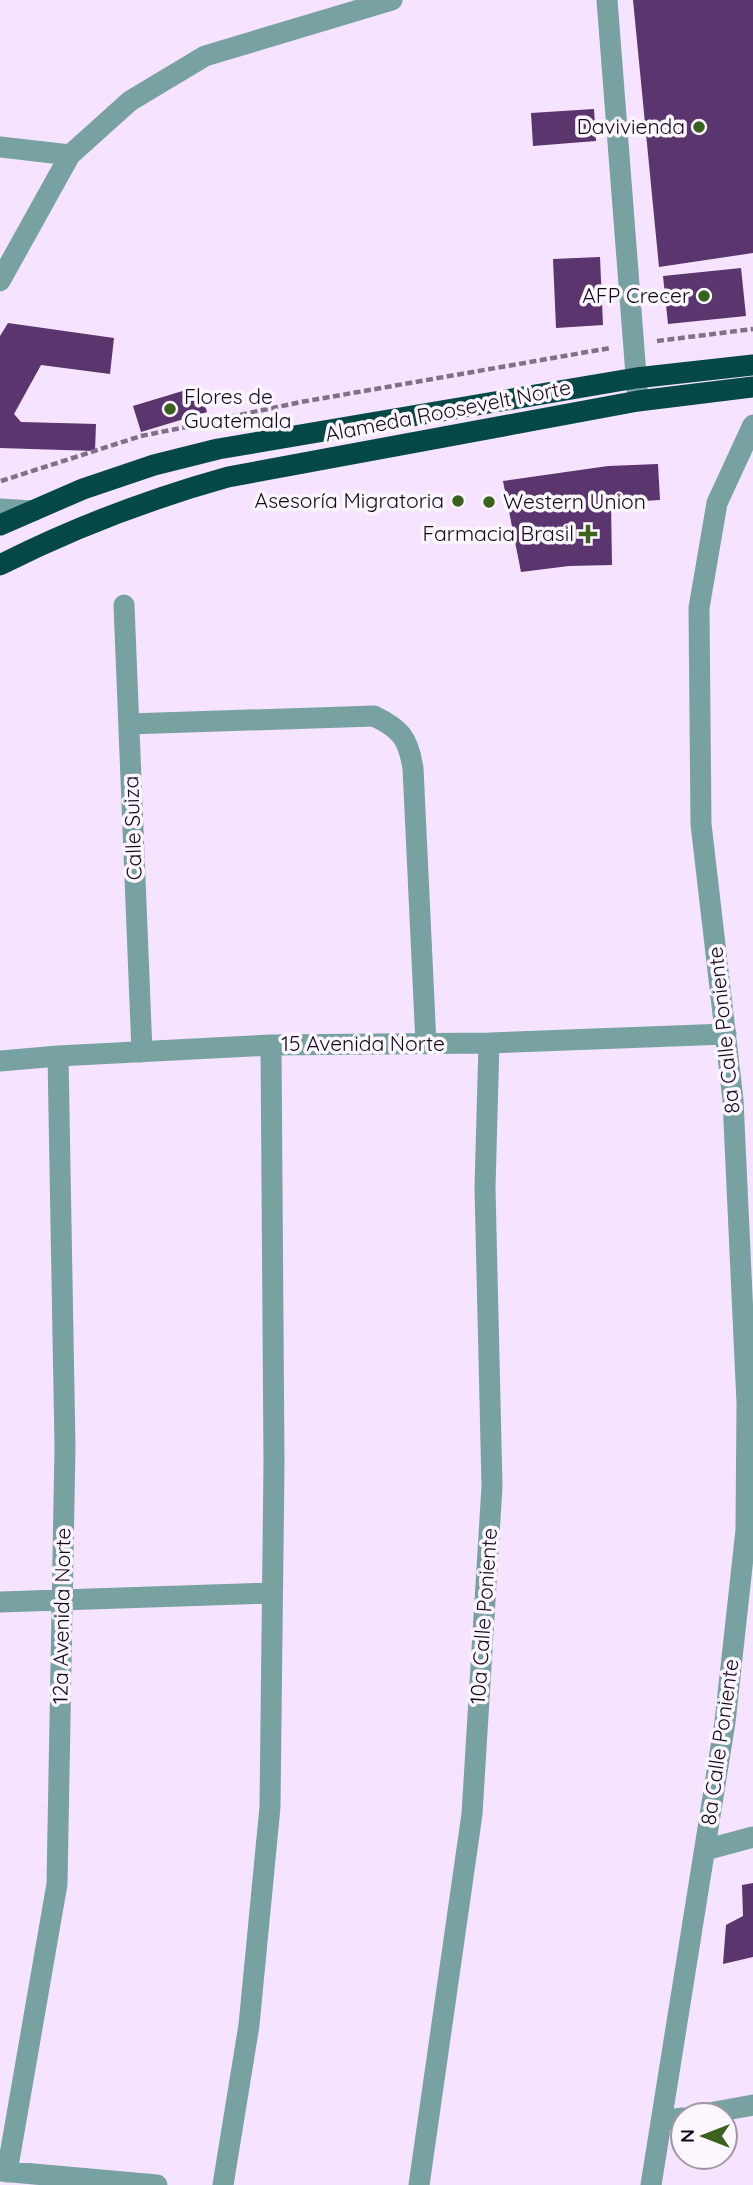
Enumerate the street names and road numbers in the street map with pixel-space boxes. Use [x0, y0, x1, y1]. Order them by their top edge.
street label: Alameda Roosevelt Norte [323, 373, 573, 447]
street label: Calle Suiza [117, 775, 147, 881]
street label: 8a Calle Poniente [701, 945, 745, 1115]
street label: 15 Avenida Norte [281, 1030, 445, 1056]
street label: 10a Calle Poniente [464, 1527, 502, 1705]
street label: 12a Avenida Norte [46, 1528, 76, 1704]
street label: 8a Calle Poniente [694, 1657, 744, 1827]

